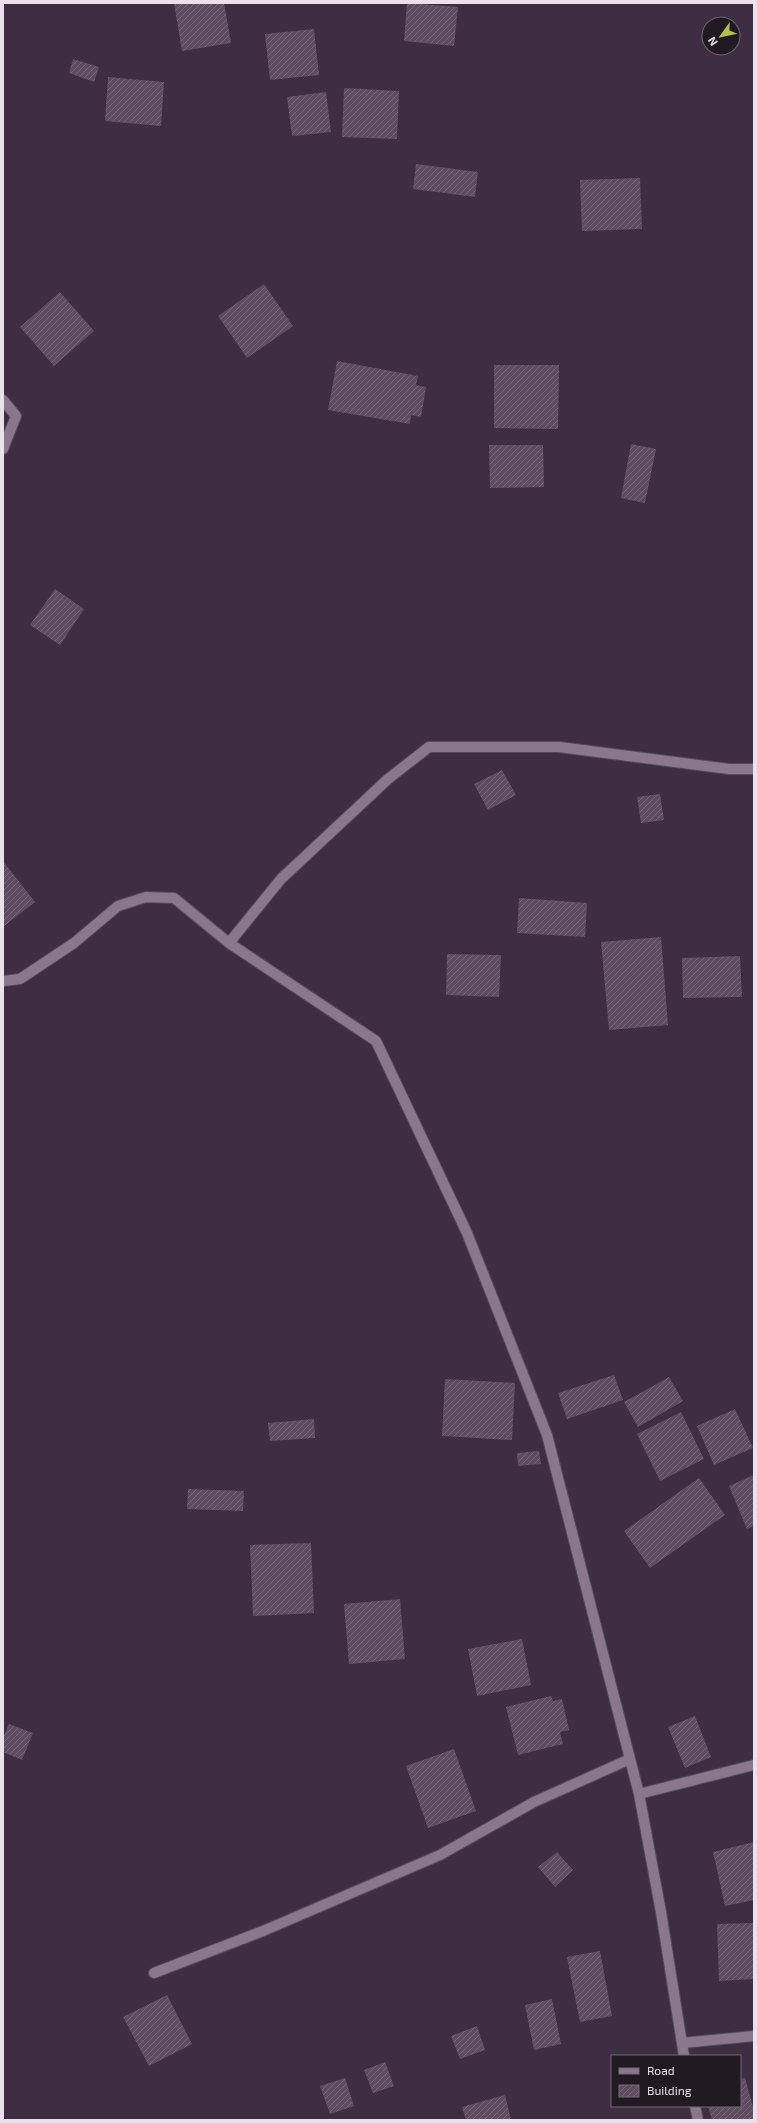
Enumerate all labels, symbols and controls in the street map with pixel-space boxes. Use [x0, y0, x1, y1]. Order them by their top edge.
north arrow [701, 16, 741, 56]
text: N [705, 35, 720, 49]
legend [611, 2055, 741, 2107]
text: Road [647, 2063, 675, 2077]
text: Building [647, 2083, 692, 2097]

